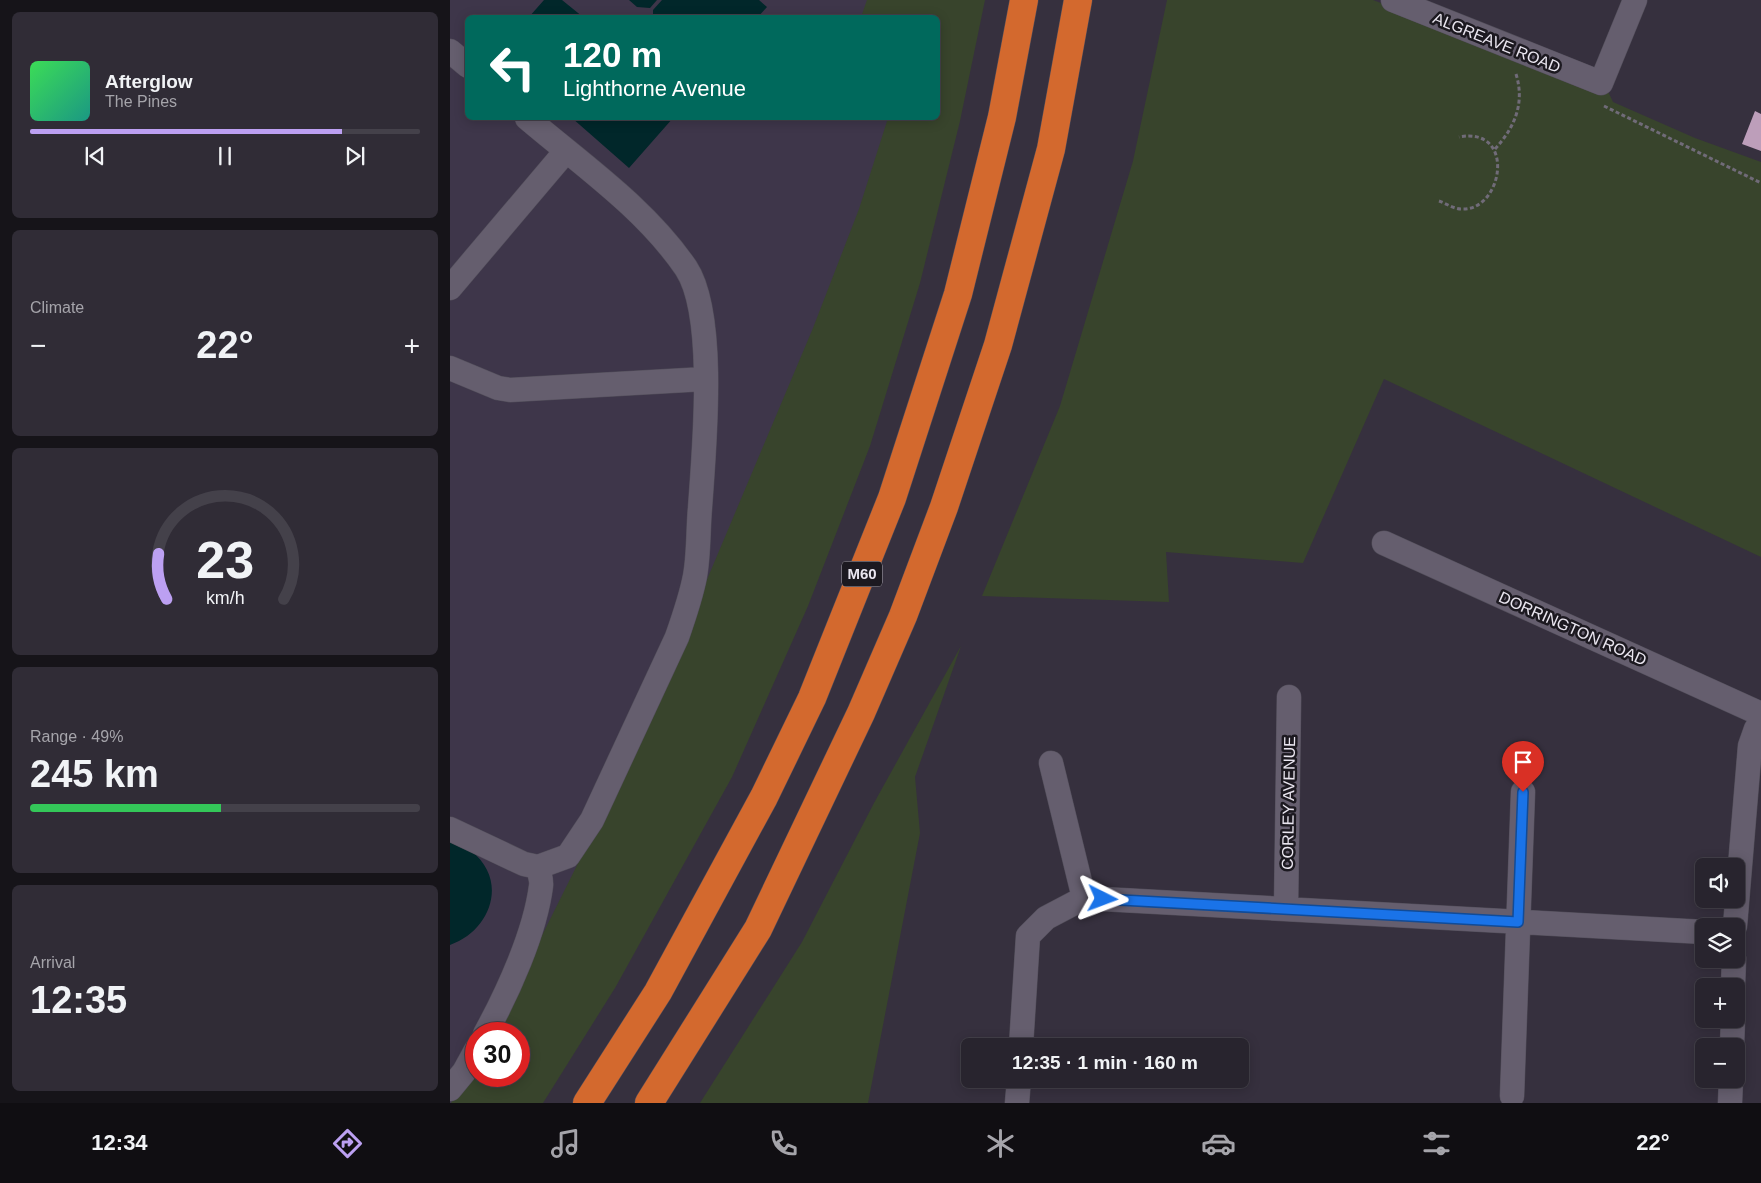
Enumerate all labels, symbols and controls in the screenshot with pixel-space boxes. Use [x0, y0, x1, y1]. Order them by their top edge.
street label: ALGREAVE ROAD [1431, 9, 1563, 76]
icon: left [480, 35, 545, 100]
text: 120 m [563, 35, 662, 74]
text: Afterglow [105, 71, 193, 92]
text: Lighthorne Avenue [563, 76, 746, 101]
text: The Pines [105, 93, 177, 110]
icon: previous [81, 142, 109, 170]
icon: pause [211, 142, 239, 170]
icon: next [341, 142, 369, 170]
text: Climate [30, 299, 84, 316]
text: 22° [196, 324, 254, 366]
text: − [30, 330, 46, 361]
text: + [404, 330, 420, 361]
text: 23 [196, 531, 254, 589]
road number: M60 [842, 562, 882, 586]
text: km/h [206, 588, 244, 608]
street label: DORRINGTON ROAD [1496, 588, 1649, 669]
text: Range · 49% [30, 728, 123, 745]
street label: CORLEY AVENUE [1279, 736, 1298, 870]
pin [1502, 741, 1544, 792]
icon: arrive [1509, 748, 1537, 776]
text: 245 km [30, 753, 159, 795]
map controls [1695, 858, 1745, 1088]
button: sound [1695, 858, 1745, 908]
position arrow [1076, 872, 1128, 924]
button: layers [1695, 918, 1745, 968]
text: Arrival [30, 954, 75, 971]
button: + [1695, 978, 1745, 1028]
text: 12:35 [30, 979, 127, 1021]
speed limit sign: 30 [465, 1022, 530, 1087]
button: − [1695, 1038, 1745, 1088]
text: 12:35 · 1 min · 160 m [1012, 1052, 1198, 1073]
icon: directions [330, 1126, 365, 1161]
icon: music [548, 1126, 583, 1161]
icon: phone [766, 1126, 801, 1161]
icon: climate [983, 1126, 1018, 1161]
icon: car [1201, 1126, 1236, 1161]
icon: filters [1419, 1126, 1454, 1161]
text: 12:34 [91, 1130, 148, 1155]
text: 22° [1636, 1130, 1670, 1155]

